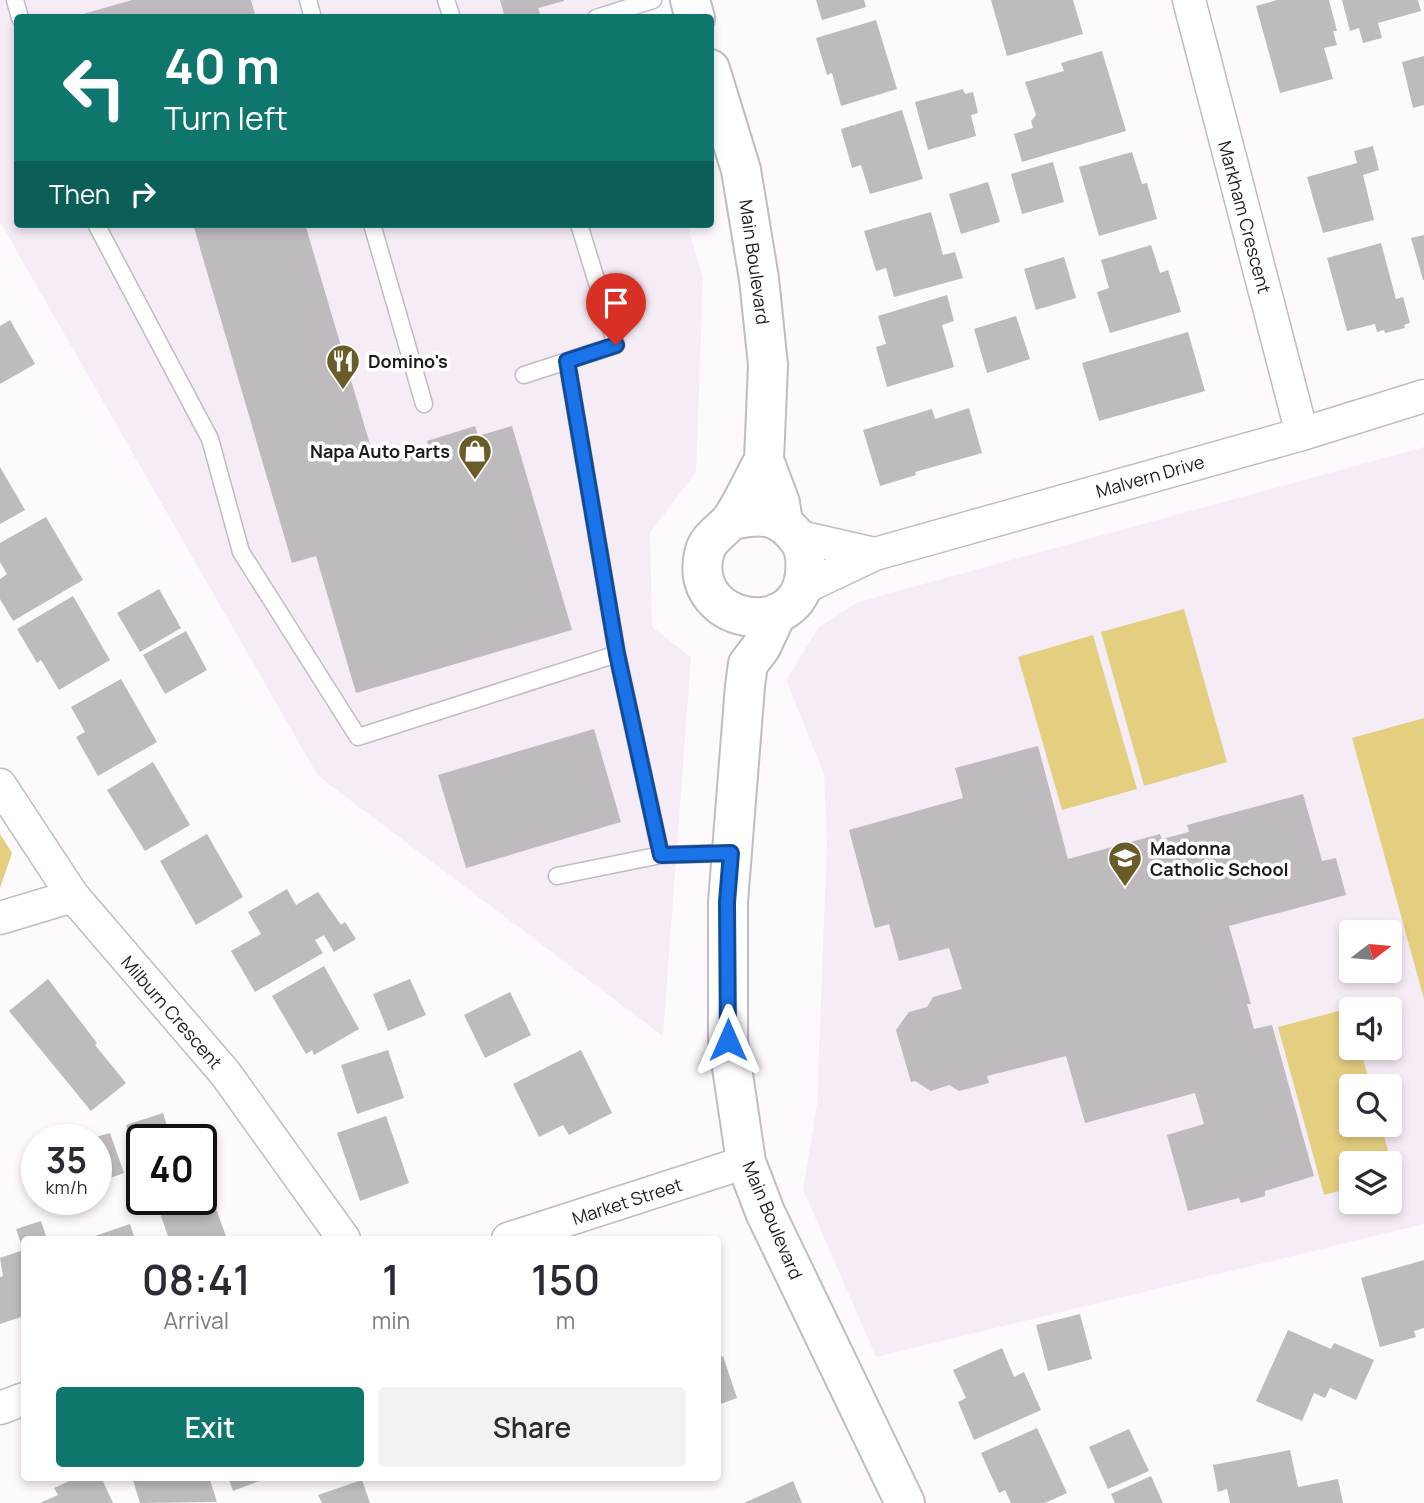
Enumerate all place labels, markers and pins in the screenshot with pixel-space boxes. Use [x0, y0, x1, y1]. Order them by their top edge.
pin [586, 273, 646, 345]
restaurant icon: Domino's [324, 342, 362, 391]
place label: Domino's [368, 349, 448, 373]
shop icon: Napa Auto Parts [456, 432, 494, 481]
place label: Napa Auto Parts [310, 439, 450, 463]
place label: Madonna Catholic School [1150, 836, 1289, 881]
school or university icon: Madonna Catholic School [1106, 839, 1144, 888]

